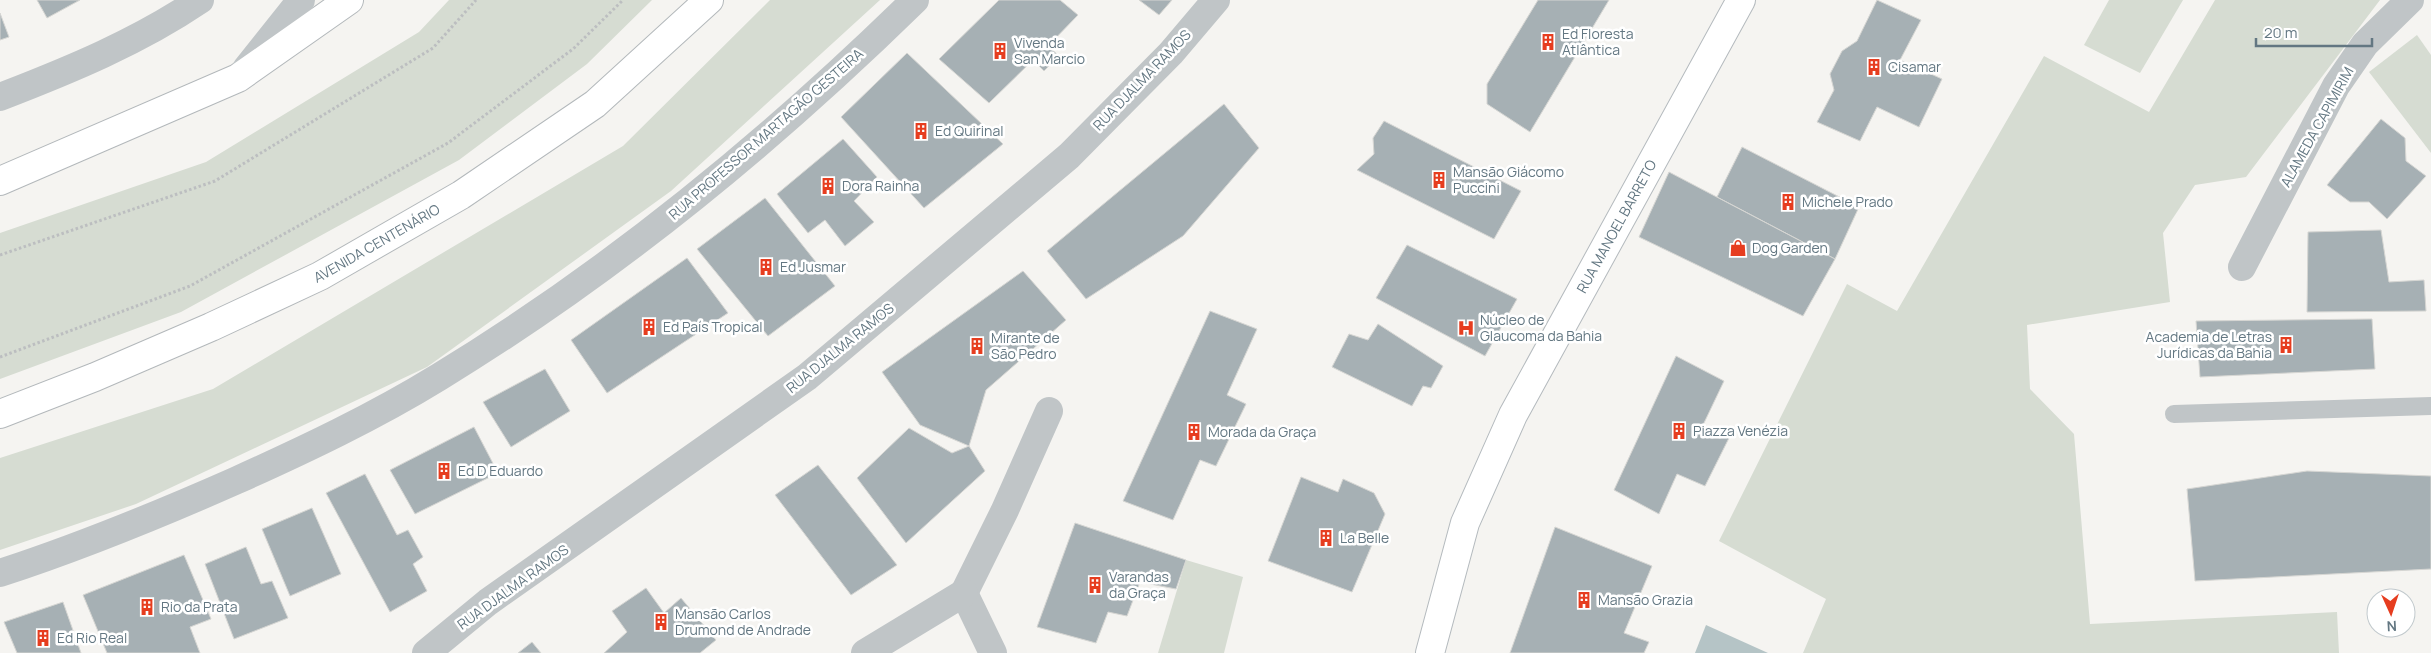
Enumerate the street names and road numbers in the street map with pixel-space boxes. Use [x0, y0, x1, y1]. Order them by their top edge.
street label: RUA DJALMA RAMOS [1089, 25, 1195, 134]
street label: RUA PROFESSOR MARTAGÃO GESTEIRA [664, 44, 867, 223]
street label: ALAMEDA CAPIMIRIM [2276, 63, 2358, 190]
street label: RUA MANOEL BARRETO [1572, 156, 1660, 296]
street label: AVENIDA CENTENÁRIO [310, 199, 443, 287]
street label: RUA DJALMA RAMOS [782, 298, 898, 397]
street label: RUA DJALMA RAMOS [453, 540, 572, 633]

